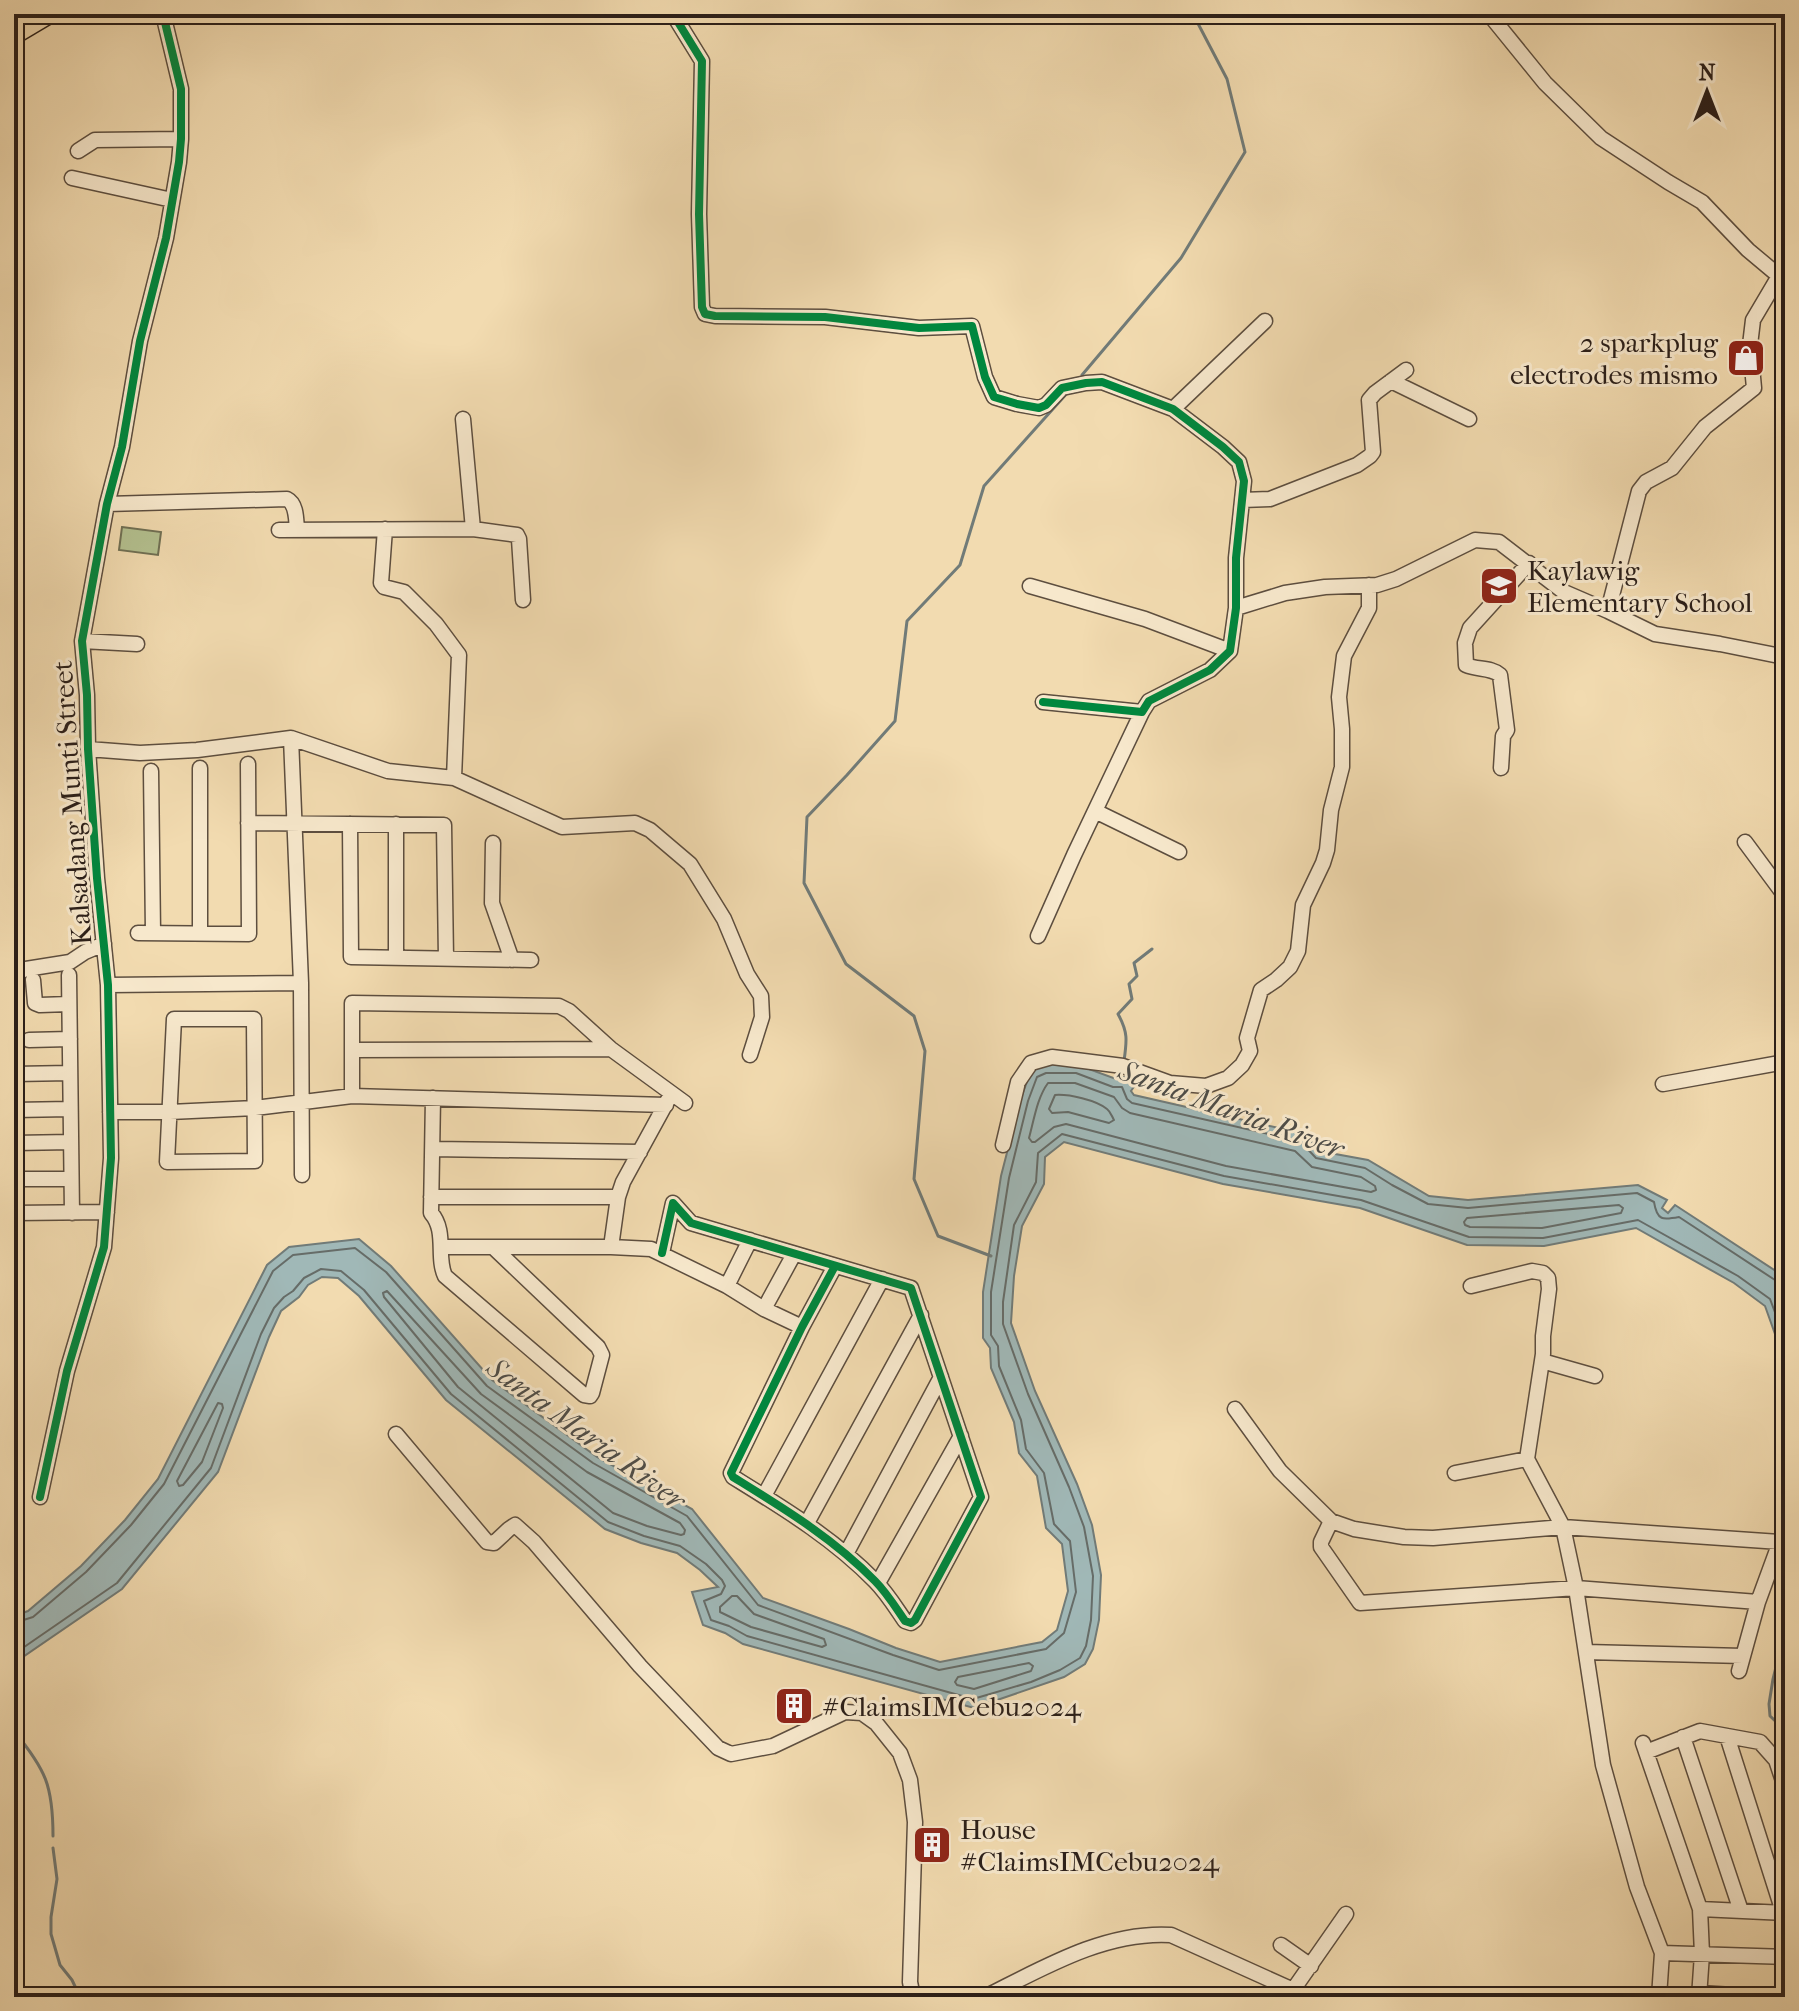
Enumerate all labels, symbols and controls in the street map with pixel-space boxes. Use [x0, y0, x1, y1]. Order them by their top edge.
north arrow [1667, 52, 1747, 132]
text: N [1699, 60, 1716, 86]
place label: 2 sparkplug electrodes mismo [1510, 326, 1719, 391]
shop icon: 2 sparkplug electrodes mismo [1725, 337, 1767, 379]
place label: Kaylawig Elementary School [1527, 554, 1753, 619]
school or university icon: Kaylawig Elementary School [1478, 565, 1520, 607]
street label: Kalsadang Munti Street [46, 659, 98, 947]
water label: Santa Maria River [1113, 1053, 1351, 1168]
water label: Santa Maria River [479, 1350, 694, 1519]
building icon: #ClaimsIMCebu2024 [773, 1685, 815, 1727]
place label: #ClaimsIMCebu2024 [822, 1690, 1082, 1723]
place label: House #ClaimsIMCebu2024 [960, 1813, 1220, 1878]
building icon: House #ClaimsIMCebu2024 [911, 1824, 953, 1866]

